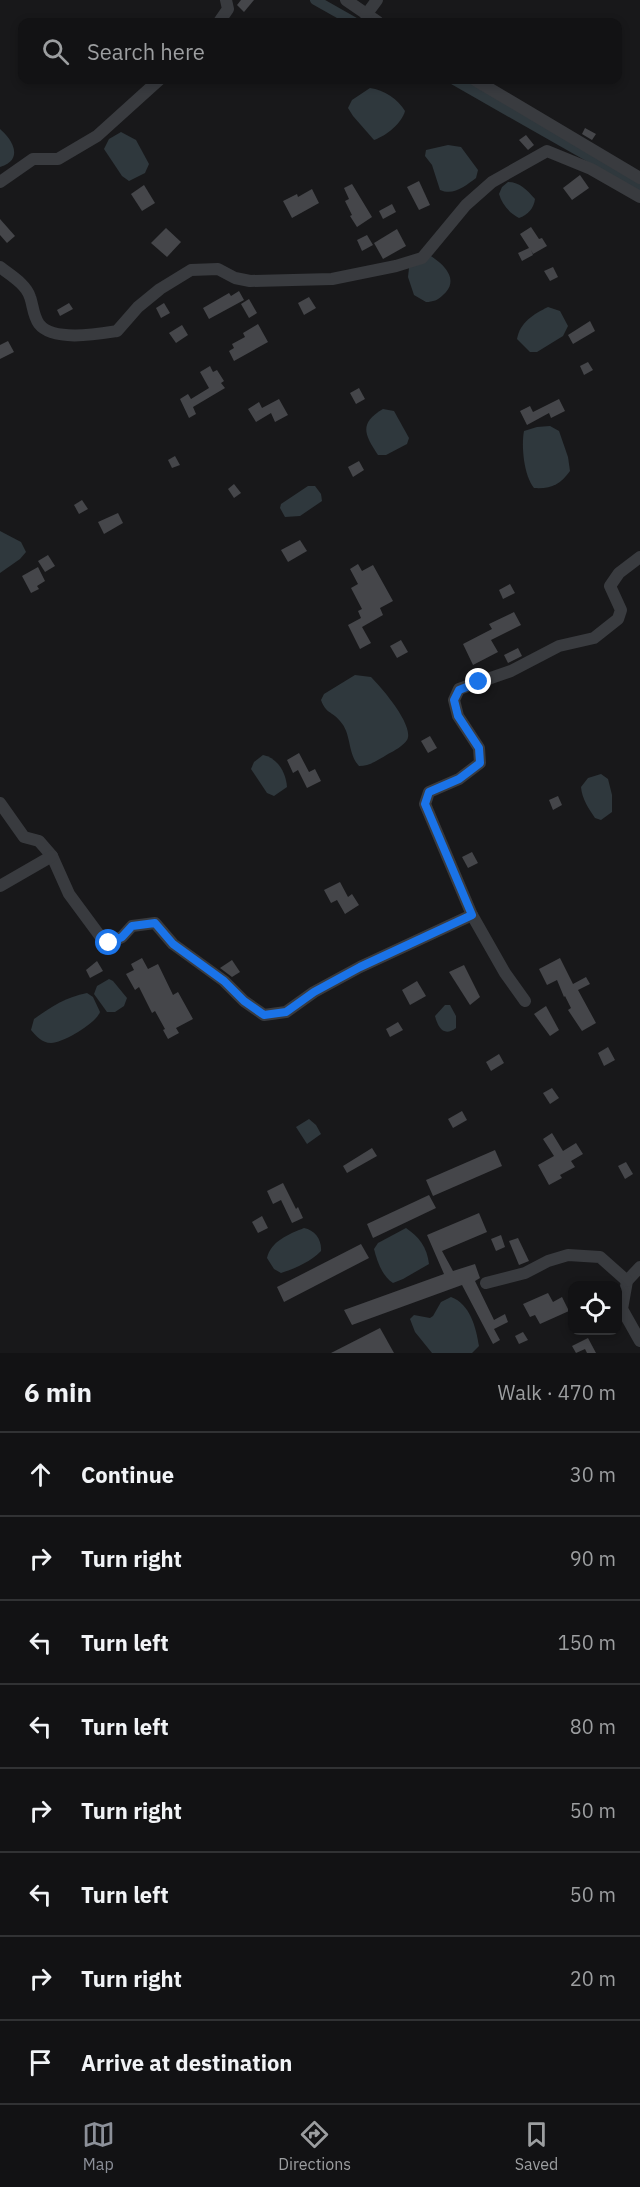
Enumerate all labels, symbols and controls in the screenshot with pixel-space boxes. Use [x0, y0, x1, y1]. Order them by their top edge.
search box [18, 18, 622, 84]
icon: search [39, 35, 72, 68]
text: Search here [87, 37, 205, 66]
route end [465, 668, 491, 694]
route start [95, 929, 121, 955]
map controls [568, 1281, 622, 1335]
button: locate [568, 1281, 622, 1335]
text: 6 min [24, 1375, 92, 1409]
text: Walk · 470 m [498, 1379, 616, 1406]
icon: ahead [24, 1458, 57, 1491]
text: Continue [81, 1460, 174, 1489]
text: 30 m [570, 1461, 616, 1488]
icon: right [24, 1542, 57, 1575]
text: Turn right [81, 1544, 182, 1573]
text: 90 m [570, 1545, 616, 1572]
icon: left [24, 1626, 57, 1659]
text: Turn left [81, 1628, 169, 1657]
text: 150 m [558, 1629, 616, 1656]
icon: left [24, 1710, 57, 1743]
text: Turn left [81, 1712, 169, 1741]
text: 80 m [570, 1713, 616, 1740]
icon: right [24, 1794, 57, 1827]
text: Turn right [81, 1796, 182, 1825]
text: 50 m [570, 1797, 616, 1824]
icon: left [24, 1878, 57, 1911]
text: Turn left [81, 1880, 169, 1909]
text: 50 m [570, 1881, 616, 1908]
icon: right [24, 1962, 57, 1995]
text: Turn right [81, 1964, 182, 1993]
text: 20 m [570, 1965, 616, 1992]
icon: arrive [24, 2046, 57, 2079]
text: Arrive at destination [81, 2048, 292, 2077]
tab: Map [82, 2118, 115, 2174]
tab: Directions [278, 2118, 351, 2174]
tab: Saved [515, 2118, 558, 2174]

